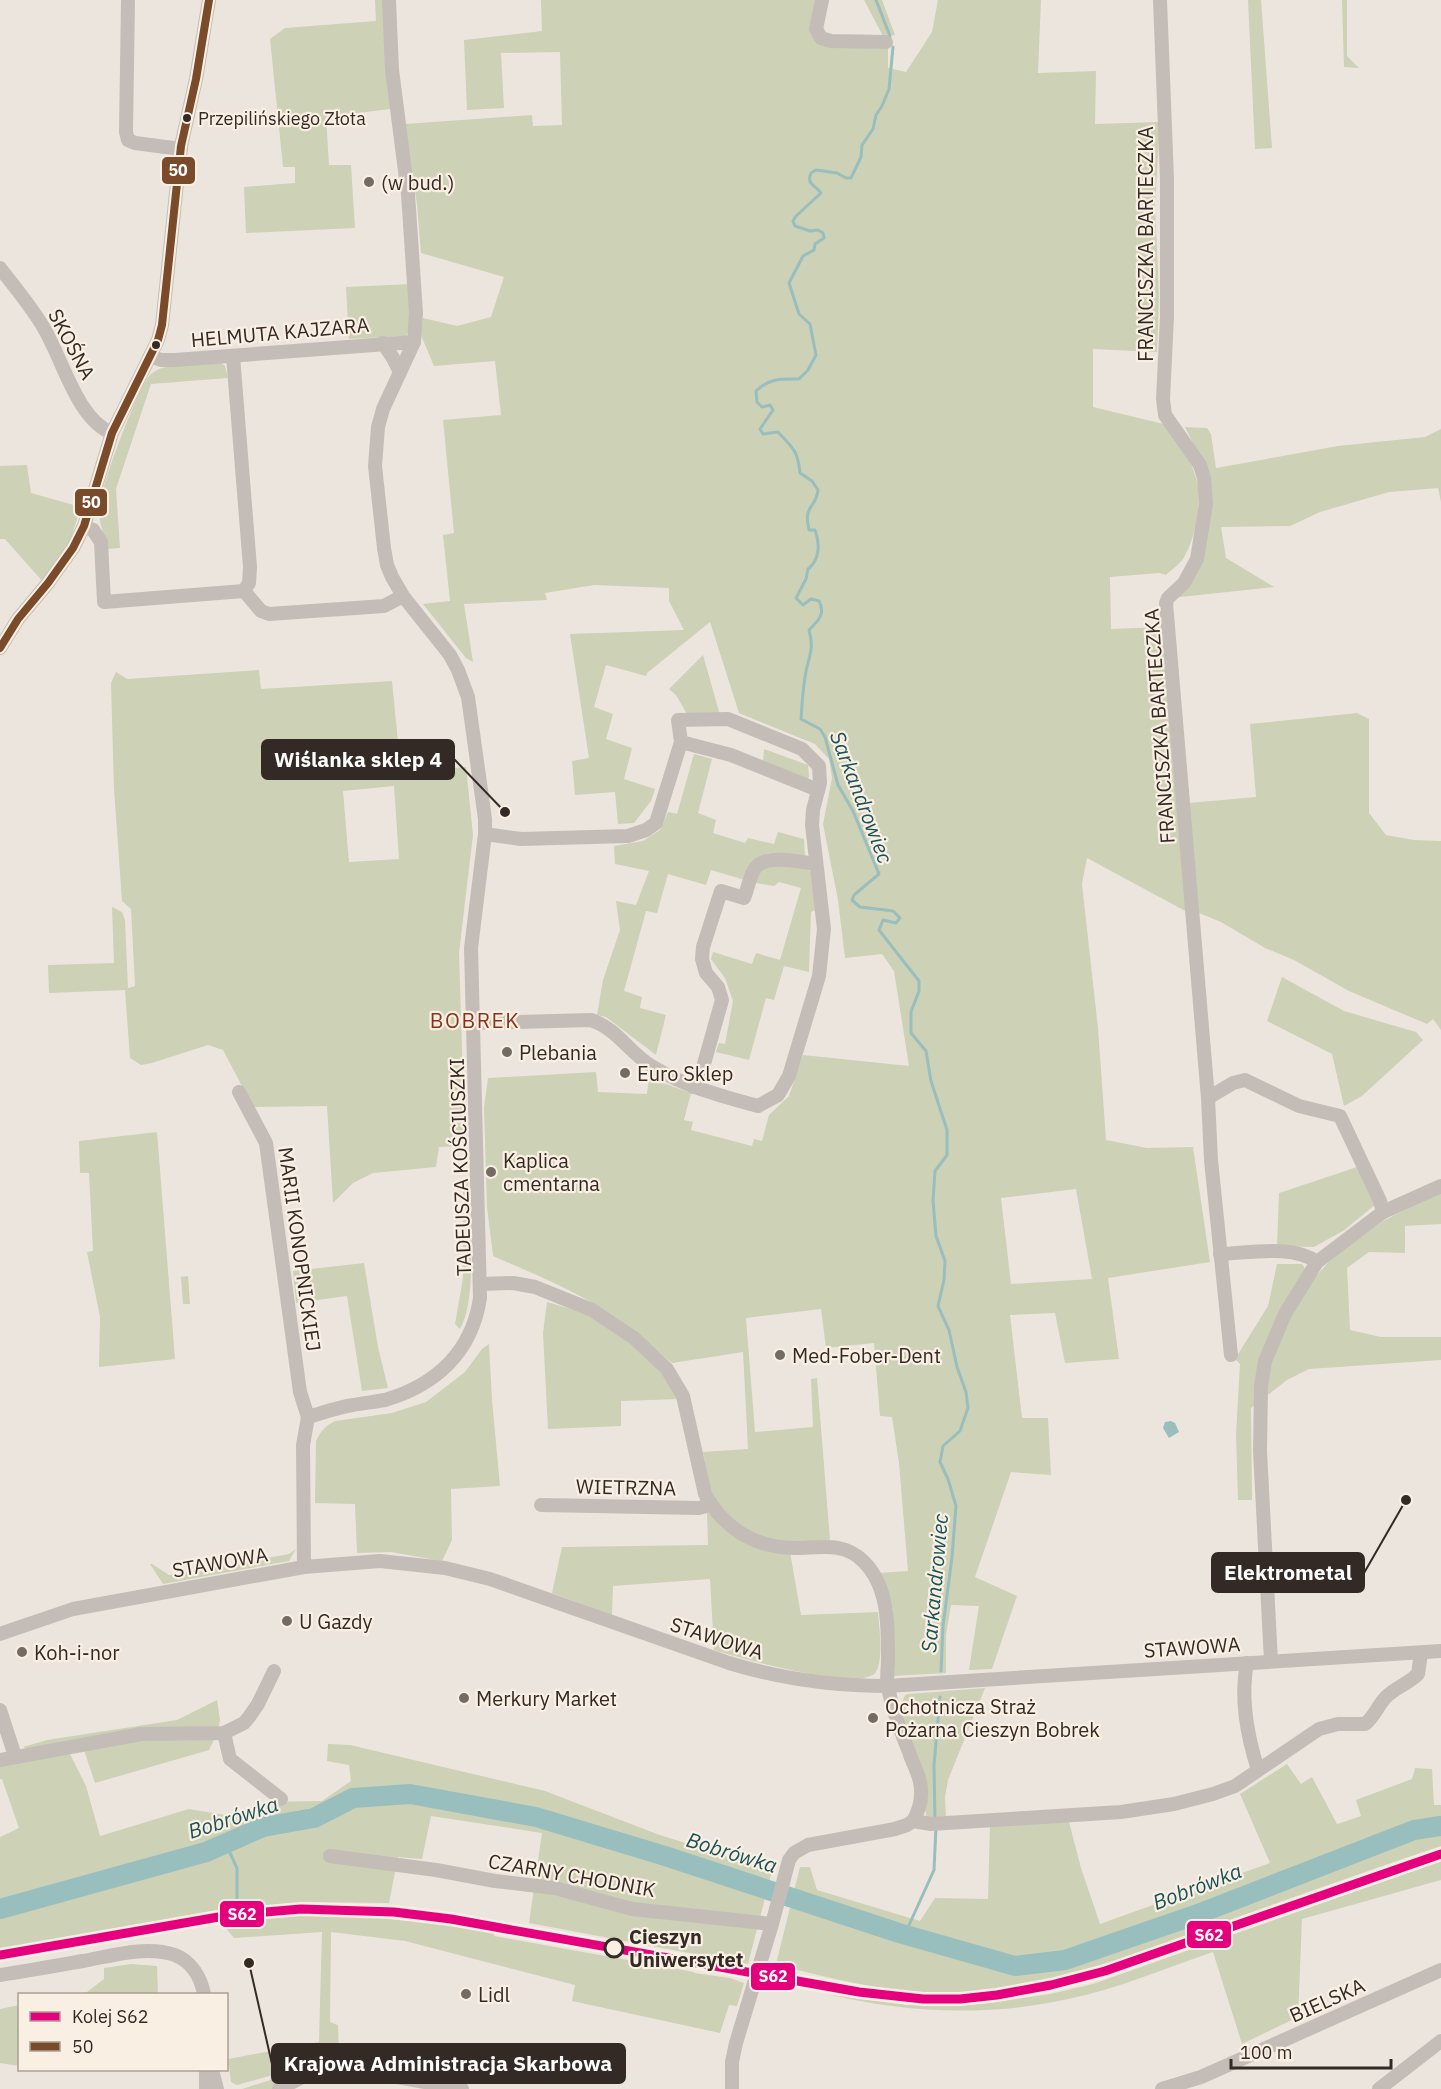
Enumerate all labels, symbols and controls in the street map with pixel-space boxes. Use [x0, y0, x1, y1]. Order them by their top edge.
place label: Przepilińskiego Złota [198, 107, 366, 130]
marker: Przepilińskiego Złota [181, 112, 193, 124]
street label: FRANCISZKA BARTECZKA [1132, 126, 1159, 362]
line badge: 50 [161, 156, 196, 185]
text: 50 [168, 160, 188, 180]
place label: (w bud.) [381, 169, 454, 196]
marker: (w bud.) [362, 175, 376, 189]
street label: SKOŚNA [42, 304, 102, 384]
street label: HELMUTA KAJZARA [190, 311, 371, 353]
unlabelled marker [150, 339, 162, 351]
line badge: 50 [74, 488, 108, 517]
text: 50 [81, 492, 101, 512]
street label: FRANCISZKA BARTECZKA [1137, 607, 1181, 844]
water label: Sarkandrowiec [824, 727, 900, 867]
callout: Wiślanka sklep 4 [262, 740, 454, 779]
text: Wiślanka sklep 4 [274, 745, 442, 773]
district label: BOBREK [430, 1006, 520, 1034]
place label: Plebania [519, 1039, 597, 1066]
marker: Plebania [500, 1045, 514, 1059]
street label: TADEUSZA KOŚCIUSZKI [443, 1057, 477, 1277]
place label: Euro Sklep [637, 1060, 733, 1087]
marker: Euro Sklep [618, 1066, 632, 1080]
street label: MARII KONOPNICKIEJ [272, 1145, 328, 1353]
place label: Kaplica cmentarna [503, 1147, 600, 1197]
marker: Kaplica cmentarna [484, 1165, 498, 1179]
place label: Med-Fober-Dent [792, 1342, 941, 1369]
marker: Med-Fober-Dent [773, 1348, 787, 1362]
street label: WIETRZNA [576, 1473, 677, 1501]
water label: Sarkandrowiec [914, 1512, 954, 1654]
street label: STAWOWA [170, 1540, 270, 1584]
callout: Elektrometal [1212, 1553, 1364, 1592]
text: Elektrometal [1224, 1558, 1352, 1586]
place label: U Gazdy [299, 1608, 373, 1635]
street label: STAWOWA [667, 1610, 767, 1666]
marker: U Gazdy [280, 1614, 294, 1628]
street label: STAWOWA [1143, 1630, 1241, 1664]
place label: Koh-i-nor [34, 1639, 120, 1666]
marker: Koh-i-nor [15, 1645, 29, 1659]
place label: Merkury Market [476, 1685, 617, 1712]
marker: Merkury Market [457, 1691, 471, 1705]
place label: Ochotnicza Straż Pożarna Cieszyn Bobrek [885, 1693, 1100, 1743]
marker: Ochotnicza Straż Pożarna Cieszyn Bobrek [866, 1711, 880, 1725]
water label: Bobrówka [184, 1789, 282, 1845]
water label: Bobrówka [683, 1825, 781, 1879]
street label: CZARNY CHODNIK [486, 1847, 658, 1903]
water label: Bobrówka [1148, 1856, 1246, 1916]
line badge: S62 [219, 1900, 265, 1928]
text: S62 [227, 1904, 257, 1924]
line badge: S62 [1186, 1920, 1232, 1949]
place label: Cieszyn Uniwersytet [629, 1923, 744, 1973]
text: S62 [1194, 1925, 1224, 1945]
marker: Cieszyn Uniwersytet [604, 1938, 624, 1958]
line badge: S62 [750, 1962, 796, 1991]
text: S62 [758, 1966, 788, 1986]
street label: BIELSKA [1285, 1971, 1369, 2029]
place label: Lidl [478, 1981, 510, 2008]
marker: Lidl [459, 1987, 473, 2001]
legend [18, 1993, 228, 2071]
text: Kolej S62 [72, 2005, 149, 2028]
scale bar [1231, 2032, 1392, 2070]
text: 50 [72, 2035, 94, 2058]
text: 100 m [1240, 2041, 1292, 2064]
callout: Krajowa Administracja Skarbowa [272, 2044, 625, 2083]
text: Krajowa Administracja Skarbowa [284, 2049, 612, 2077]

